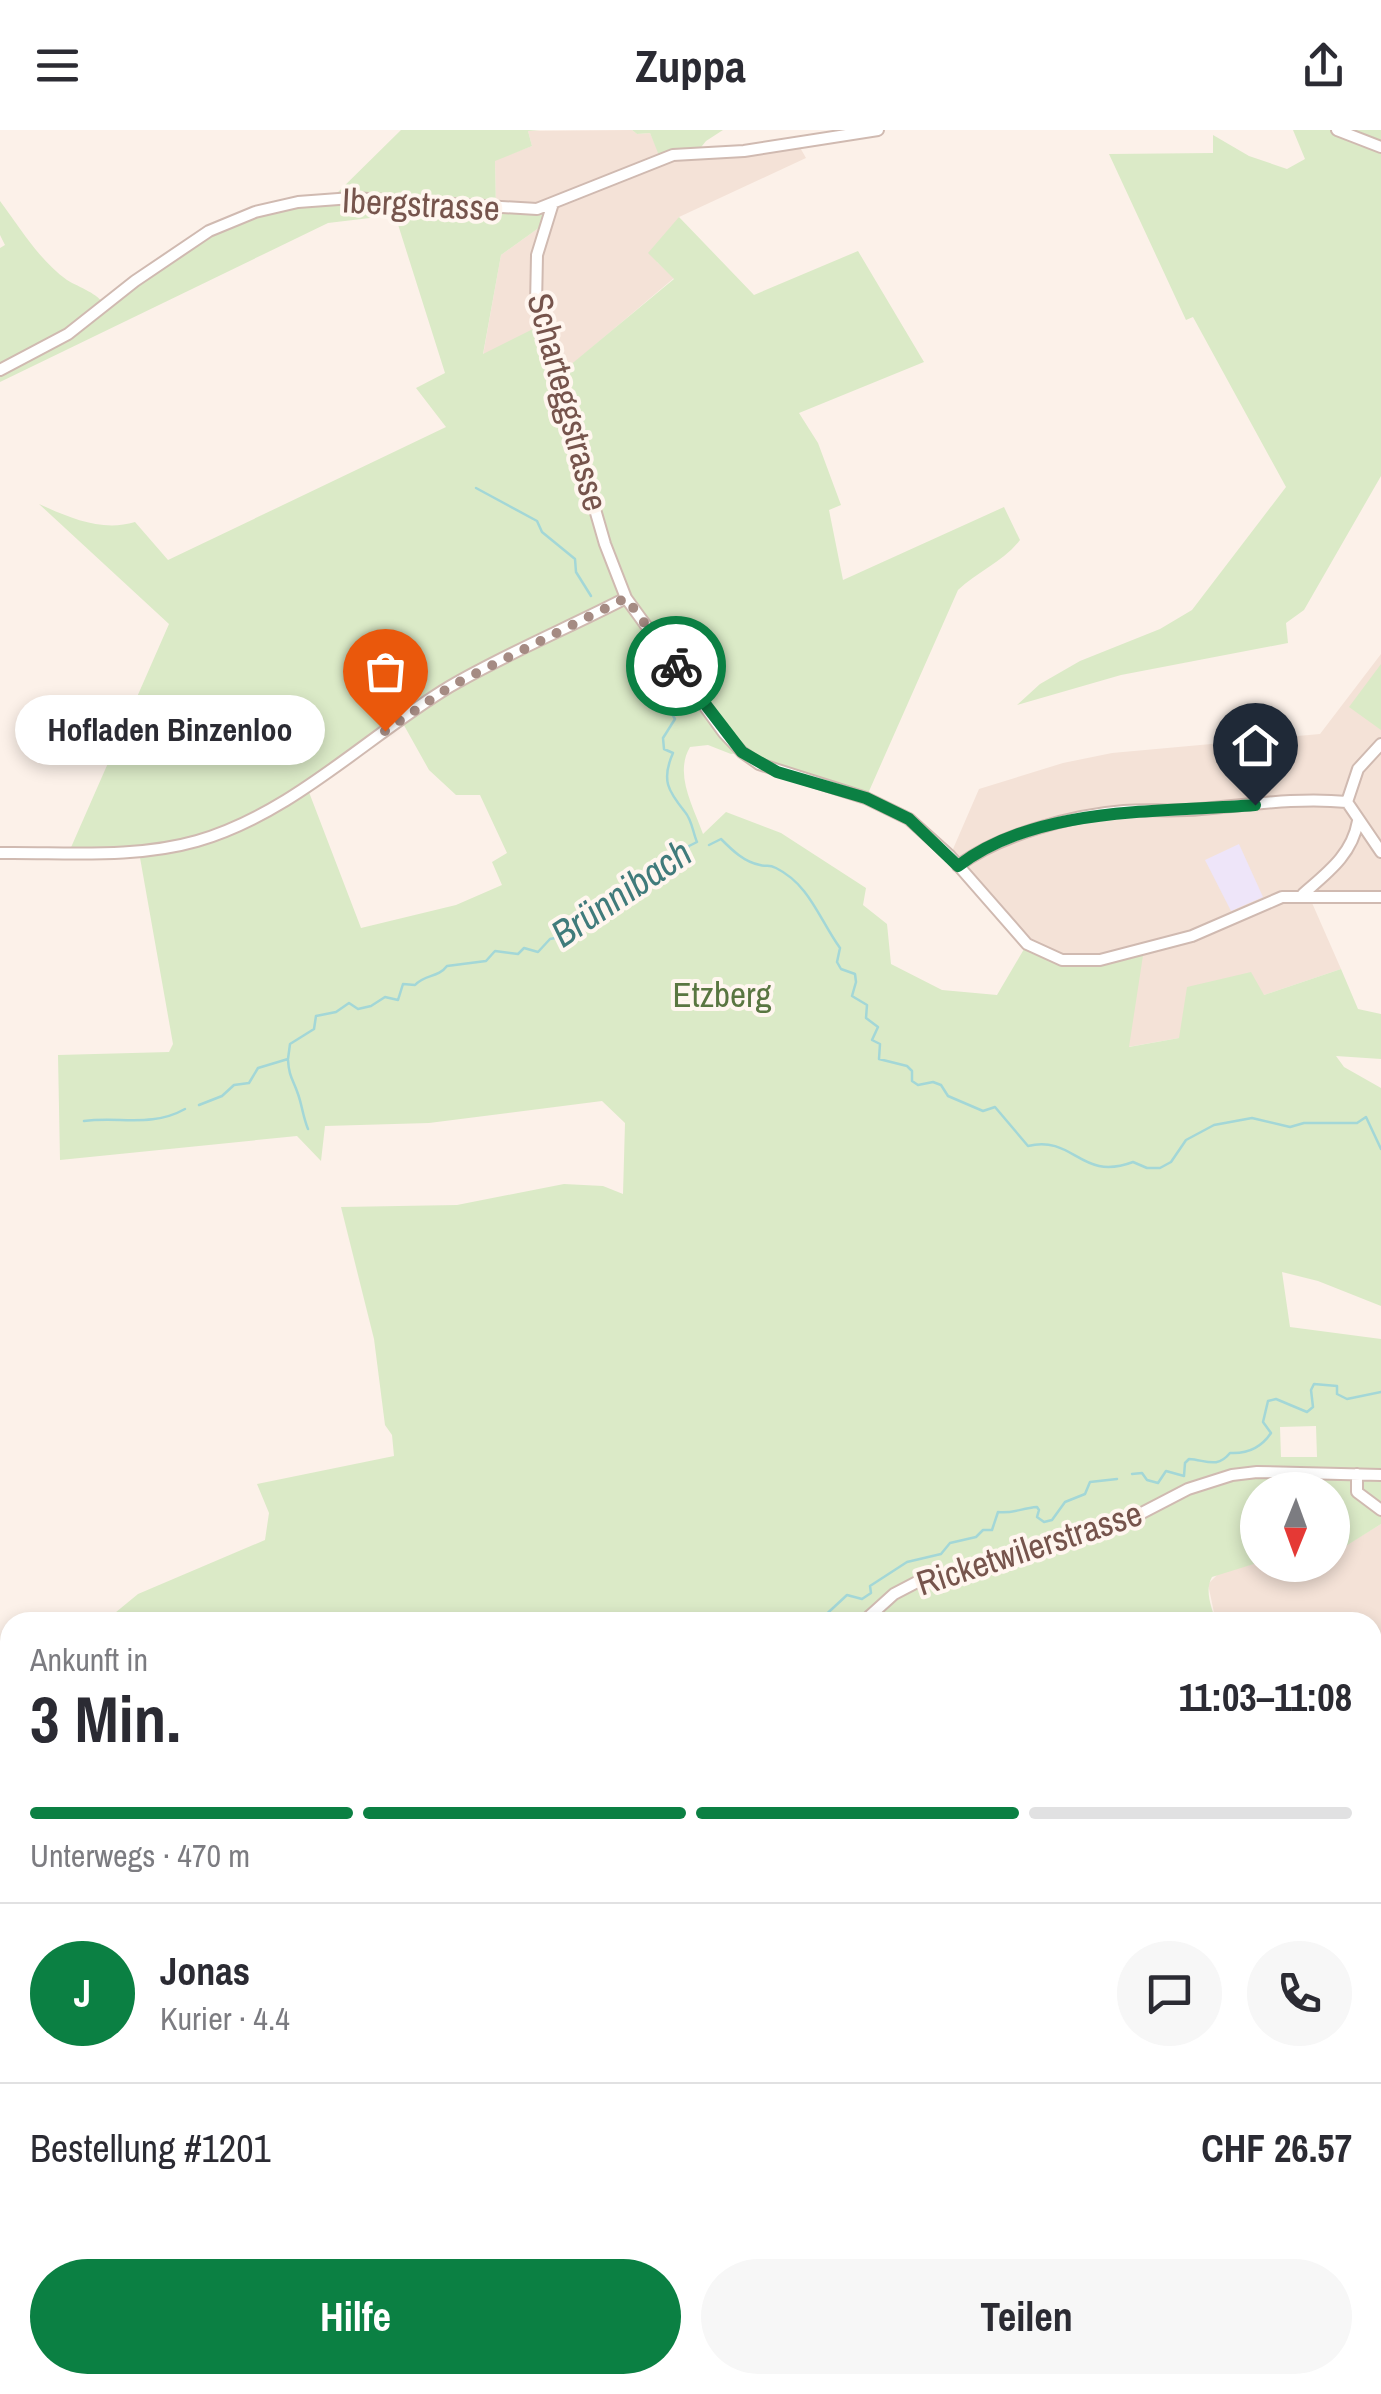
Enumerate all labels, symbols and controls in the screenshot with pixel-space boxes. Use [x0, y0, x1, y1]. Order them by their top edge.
text: Zuppa [635, 35, 746, 96]
icon: menu [30, 38, 85, 93]
icon: share [1296, 38, 1351, 93]
street label: Ibergstrasse [341, 176, 501, 232]
street label: Scharteggstrasse [516, 288, 620, 516]
courier [626, 616, 726, 716]
pin [343, 629, 428, 732]
icon: bike [649, 639, 704, 694]
icon: bag [358, 644, 413, 699]
callout: Hofladen Binzenloo [15, 696, 325, 766]
pin [1213, 703, 1298, 806]
text: Hofladen Binzenloo [48, 708, 292, 751]
icon: home [1228, 718, 1283, 773]
water label: Brünnibach [541, 827, 701, 959]
park label: Etzberg [673, 971, 771, 1018]
north arrow [1240, 1472, 1350, 1582]
map controls [1240, 1472, 1350, 1582]
street label: Ricketwilerstrasse [910, 1489, 1148, 1607]
text: Ankunft in [30, 1638, 148, 1681]
text: 11:03–11:08 [1179, 1672, 1352, 1723]
text: 3 Min. [30, 1675, 181, 1762]
text: Unterwegs · 470 m [30, 1834, 250, 1877]
button: chat [1117, 1941, 1222, 2046]
button: phone [1247, 1941, 1352, 2046]
text: Jonas [160, 1946, 250, 1997]
text: J [74, 1968, 91, 2019]
text: Kurier · 4.4 [160, 1997, 290, 2040]
text: Bestellung #1201 [30, 2123, 271, 2174]
text: CHF 26.57 [1201, 2123, 1352, 2174]
button: Hilfe [30, 2259, 681, 2374]
button: Teilen [701, 2259, 1352, 2374]

